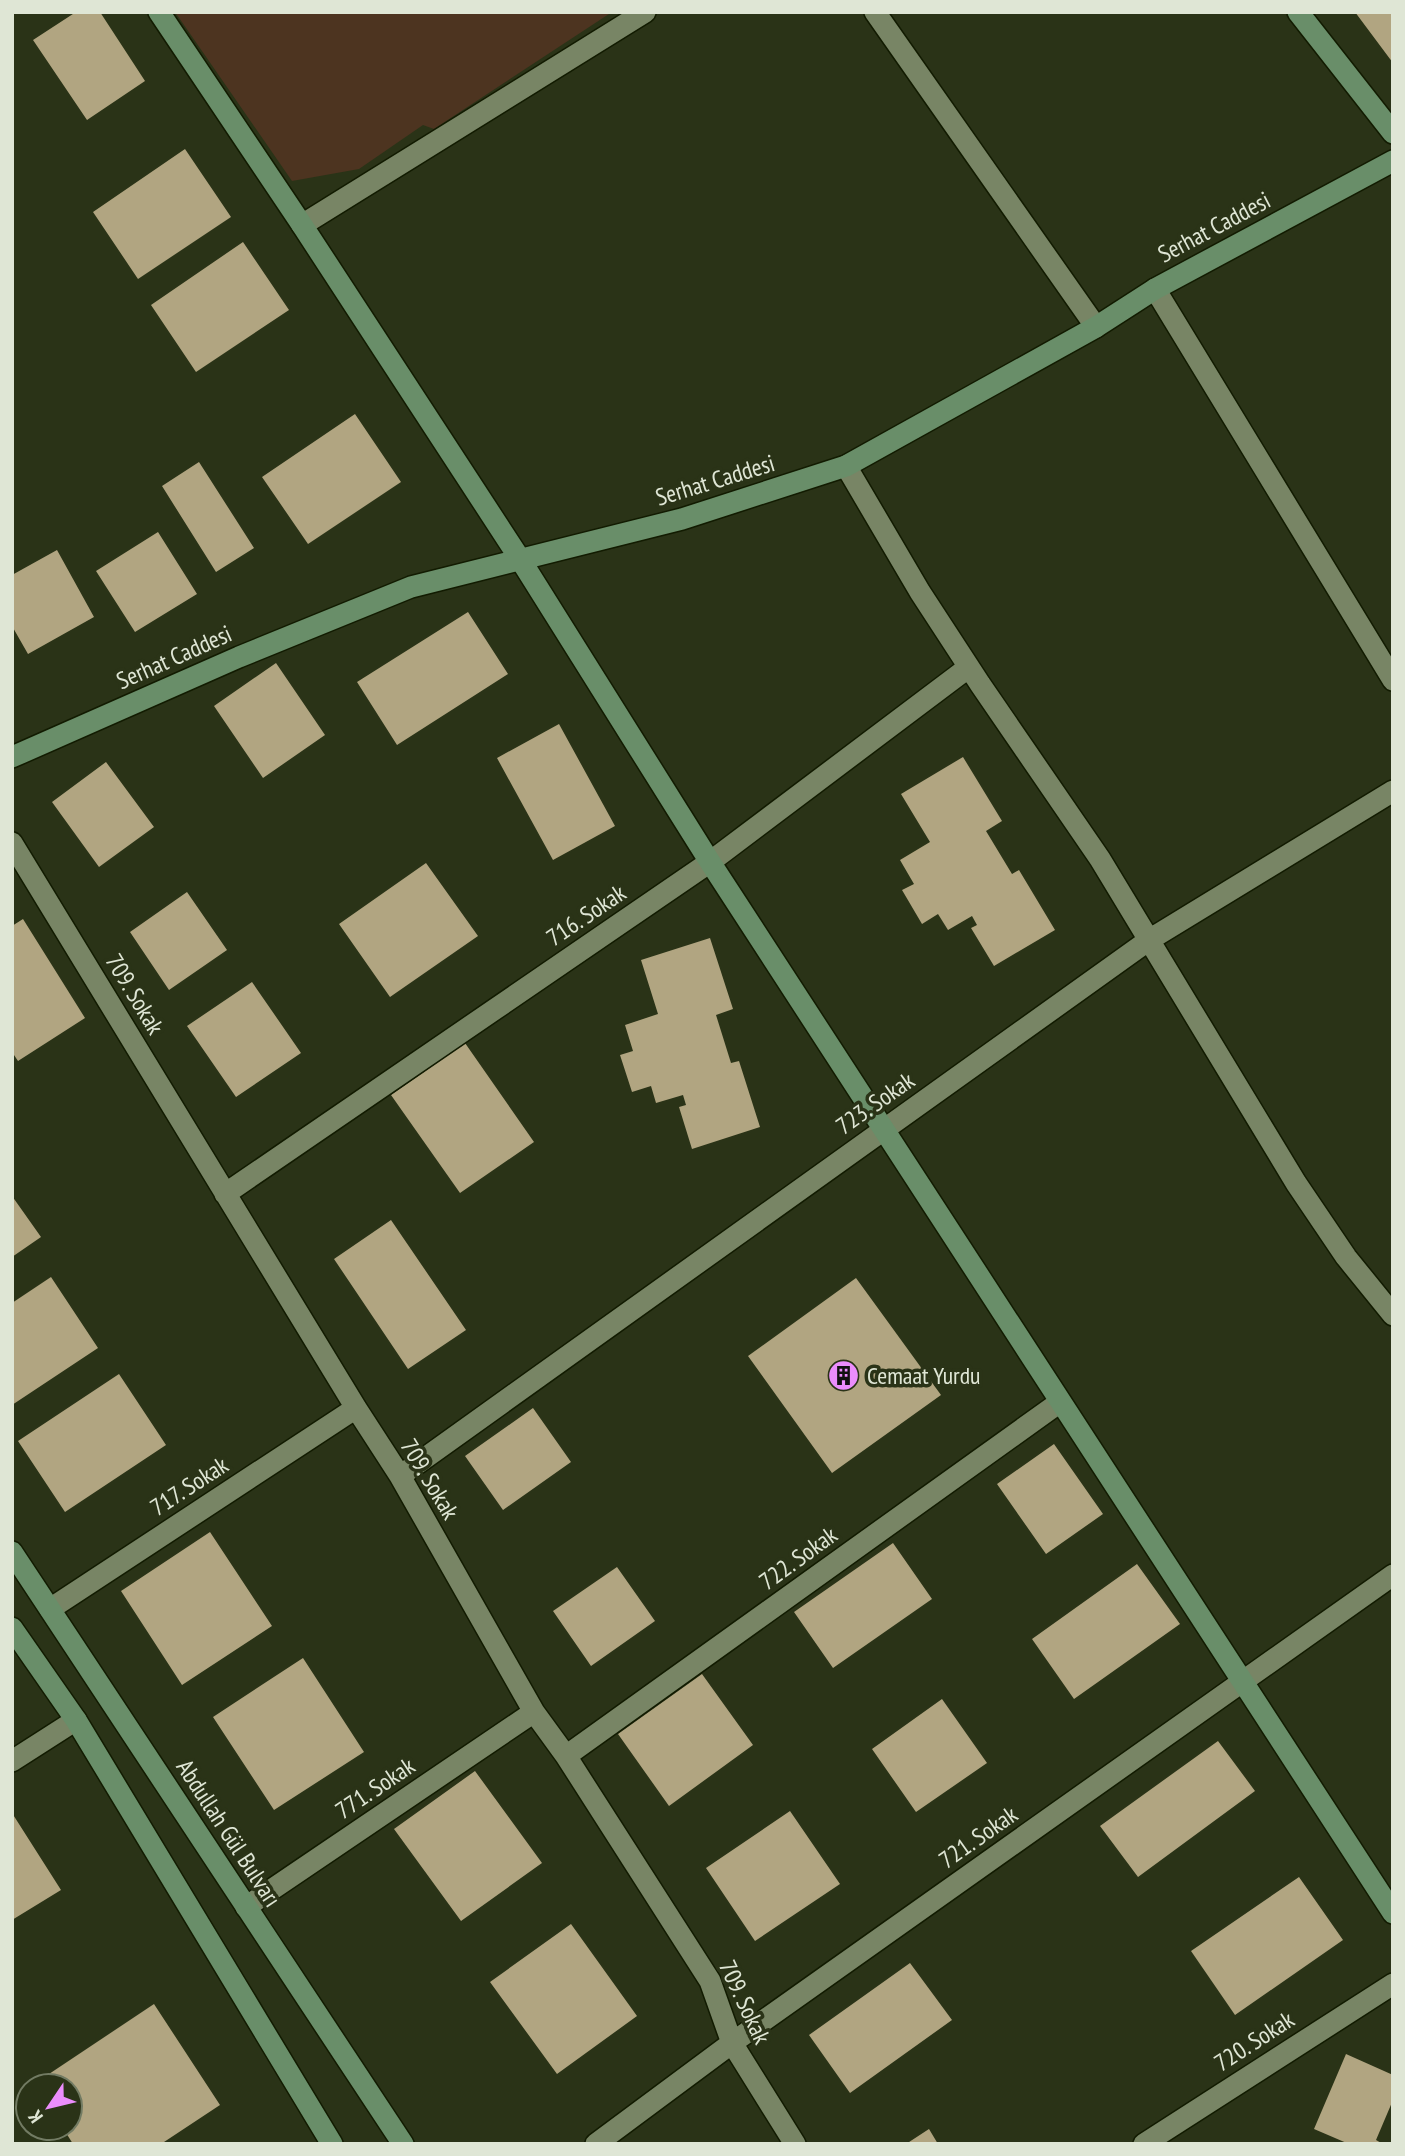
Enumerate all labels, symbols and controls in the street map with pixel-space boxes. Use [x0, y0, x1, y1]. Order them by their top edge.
street label: Serhat Caddesi [1152, 184, 1276, 270]
street label: Serhat Caddesi [652, 447, 778, 513]
street label: Serhat Caddesi [112, 618, 236, 696]
street label: 716. Sokak [540, 877, 632, 953]
street label: 709. Sokak [99, 948, 172, 1041]
street label: 723. Sokak [830, 1064, 921, 1141]
building icon: Cemaat Yurdu [827, 1358, 861, 1392]
place label: Cemaat Yurdu [867, 1360, 981, 1391]
street label: 709. Sokak [394, 1433, 467, 1526]
street label: 717. Sokak [144, 1449, 234, 1523]
street label: 722. Sokak [753, 1519, 844, 1597]
street label: 771. Sokak [329, 1750, 421, 1826]
street label: Abdullah Gül Bulvarı [170, 1753, 288, 1913]
street label: 721. Sokak [933, 1798, 1024, 1875]
street label: 709. Sokak [712, 1955, 778, 2050]
street label: 720. Sokak [1208, 2003, 1300, 2078]
north arrow [14, 2072, 84, 2142]
text: K [22, 2106, 48, 2128]

